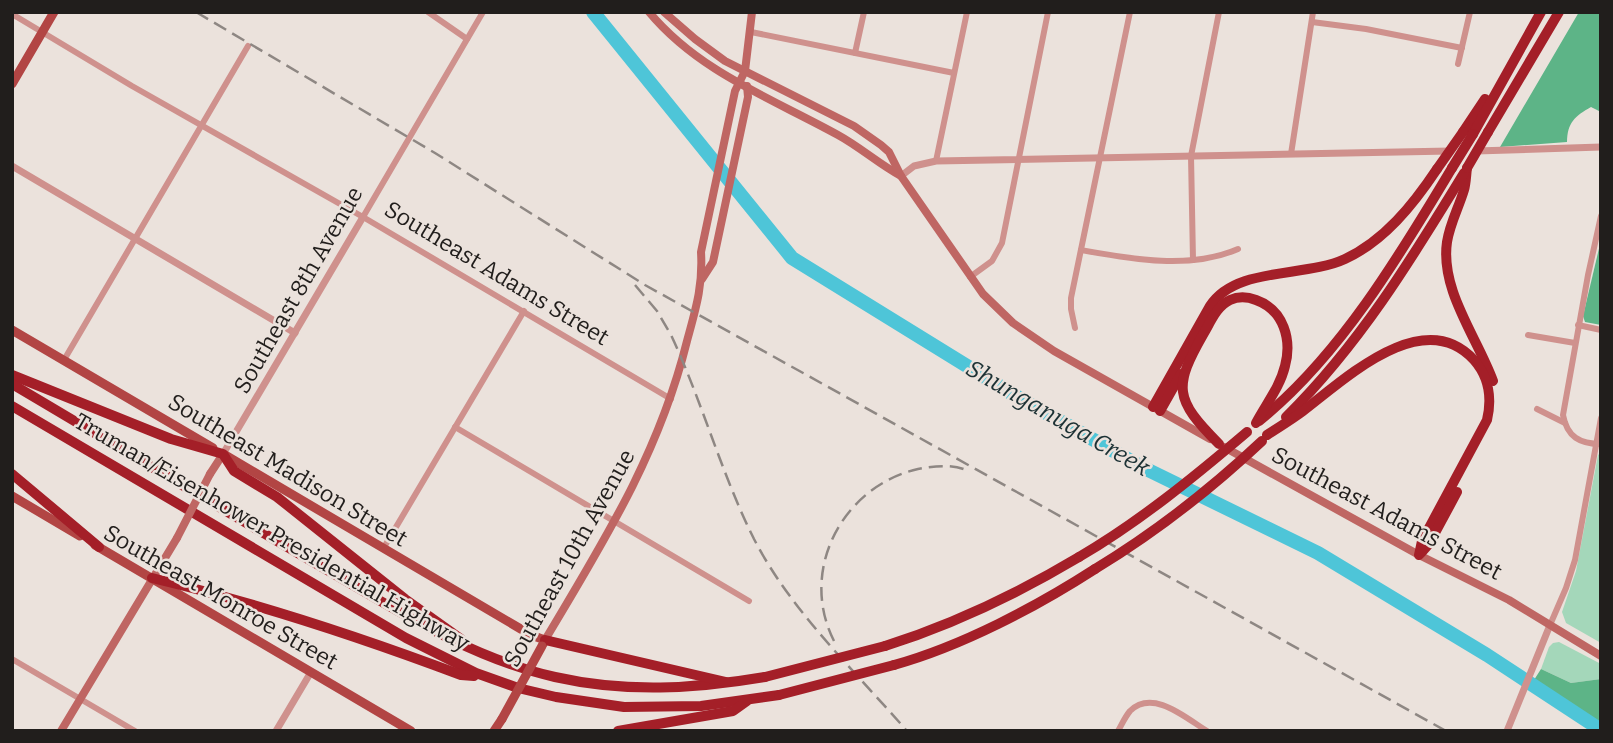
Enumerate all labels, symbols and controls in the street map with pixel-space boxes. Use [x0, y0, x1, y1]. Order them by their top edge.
street label: Southeast 8th Avenue [227, 182, 369, 398]
street label: Southeast Adams Street [380, 195, 614, 351]
water label: Shunganuga Creek [961, 354, 1156, 482]
street label: Southeast Madison Street [163, 387, 413, 553]
street label: Truman/Eisenhower Presidential Highway [70, 407, 475, 657]
street label: Southeast Adams Street [1267, 440, 1507, 586]
street label: Southeast 10th Avenue [498, 444, 640, 672]
street label: Southeast Monroe Street [99, 519, 343, 675]

